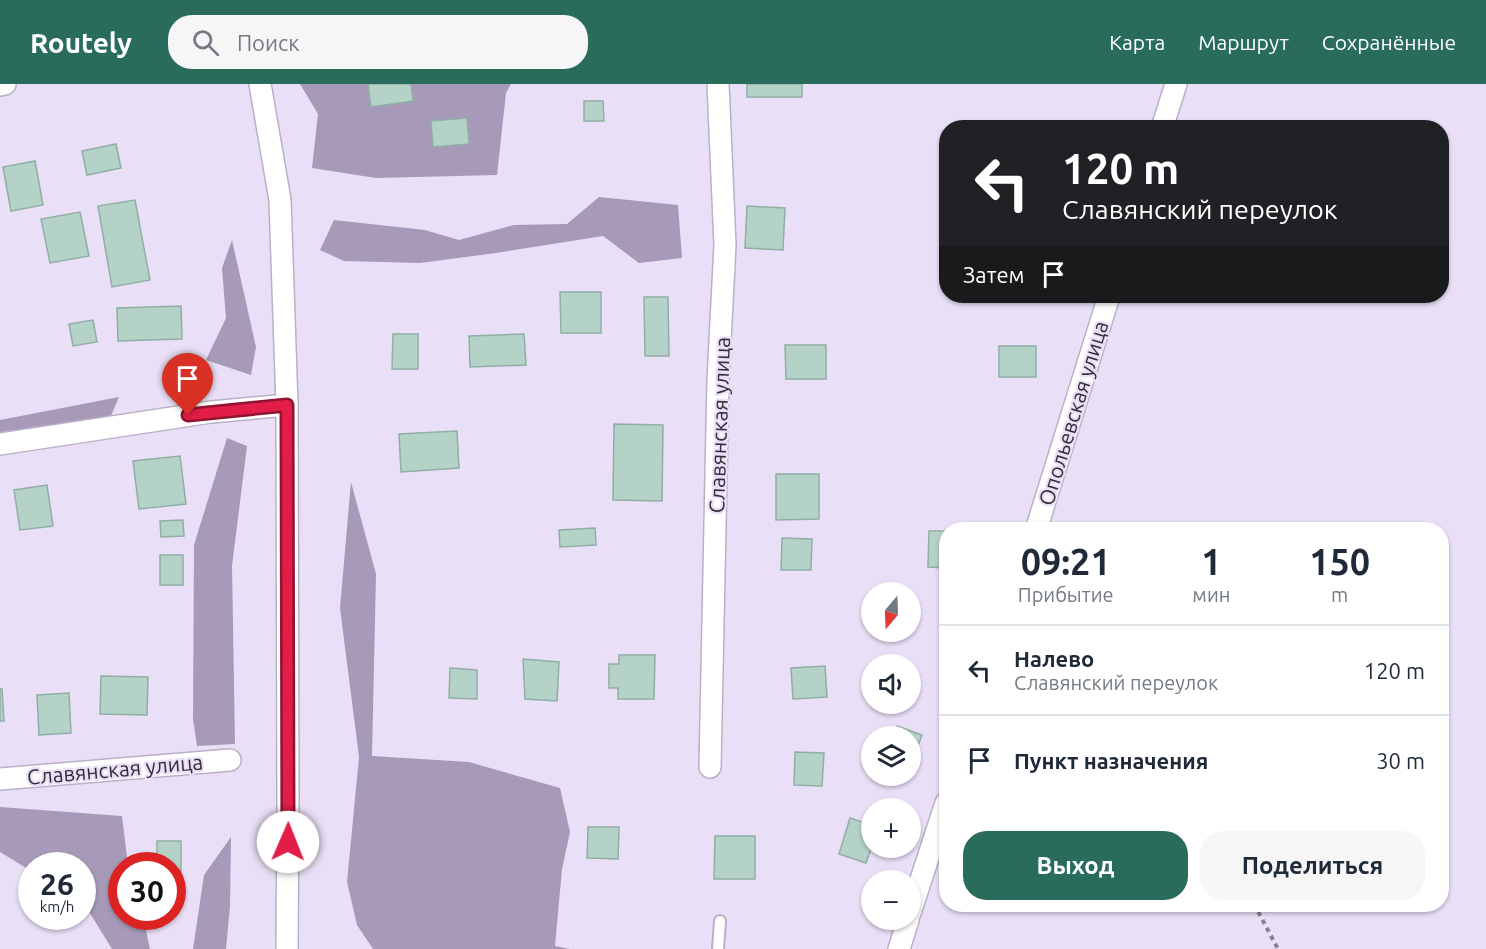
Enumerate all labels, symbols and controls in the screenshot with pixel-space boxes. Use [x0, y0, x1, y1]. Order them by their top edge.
search box [168, 15, 588, 69]
icon: search [189, 26, 222, 59]
text: Routely [30, 27, 132, 58]
text: Поиск [237, 30, 300, 55]
text: Карта [1109, 30, 1165, 54]
text: Маршрут [1198, 30, 1289, 54]
text: Сохранённые [1322, 30, 1456, 54]
icon: left [963, 144, 1041, 222]
text: 120 m [1062, 145, 1179, 192]
text: Славянский переулок [1062, 194, 1338, 224]
icon: arrive [1037, 258, 1070, 291]
text: Затем [963, 262, 1025, 287]
street label: Опольевская улица [1033, 318, 1113, 508]
street label: Славянская улица [704, 336, 734, 514]
pin [162, 353, 213, 415]
icon: arrive [171, 362, 204, 395]
text: 09:21 [1021, 541, 1111, 582]
text: 1 [1201, 541, 1222, 582]
text: 150 [1309, 541, 1370, 582]
north arrow [861, 582, 921, 642]
map controls [861, 582, 921, 930]
text: Прибытие [1018, 583, 1114, 606]
text: мин [1192, 583, 1230, 606]
text: m [1331, 583, 1348, 606]
text: Налево [1014, 646, 1094, 671]
button: sound [861, 654, 921, 714]
icon: left [963, 654, 996, 687]
text: 120 m [1364, 658, 1425, 683]
text: Славянский переулок [1014, 671, 1218, 694]
button: layers [861, 726, 921, 786]
icon: arrive [963, 744, 996, 777]
text: Пункт назначения [1014, 748, 1208, 773]
text: 30 m [1376, 748, 1425, 773]
street label: Славянская улица [26, 749, 204, 789]
button: + [861, 798, 921, 858]
position arrow [256, 810, 320, 874]
button: Выход [963, 831, 1188, 900]
button: Поделиться [1200, 831, 1425, 900]
speed limit sign: 30 [108, 852, 186, 930]
text: 26 [40, 867, 74, 901]
button: − [861, 870, 921, 930]
text: km/h [40, 898, 74, 915]

